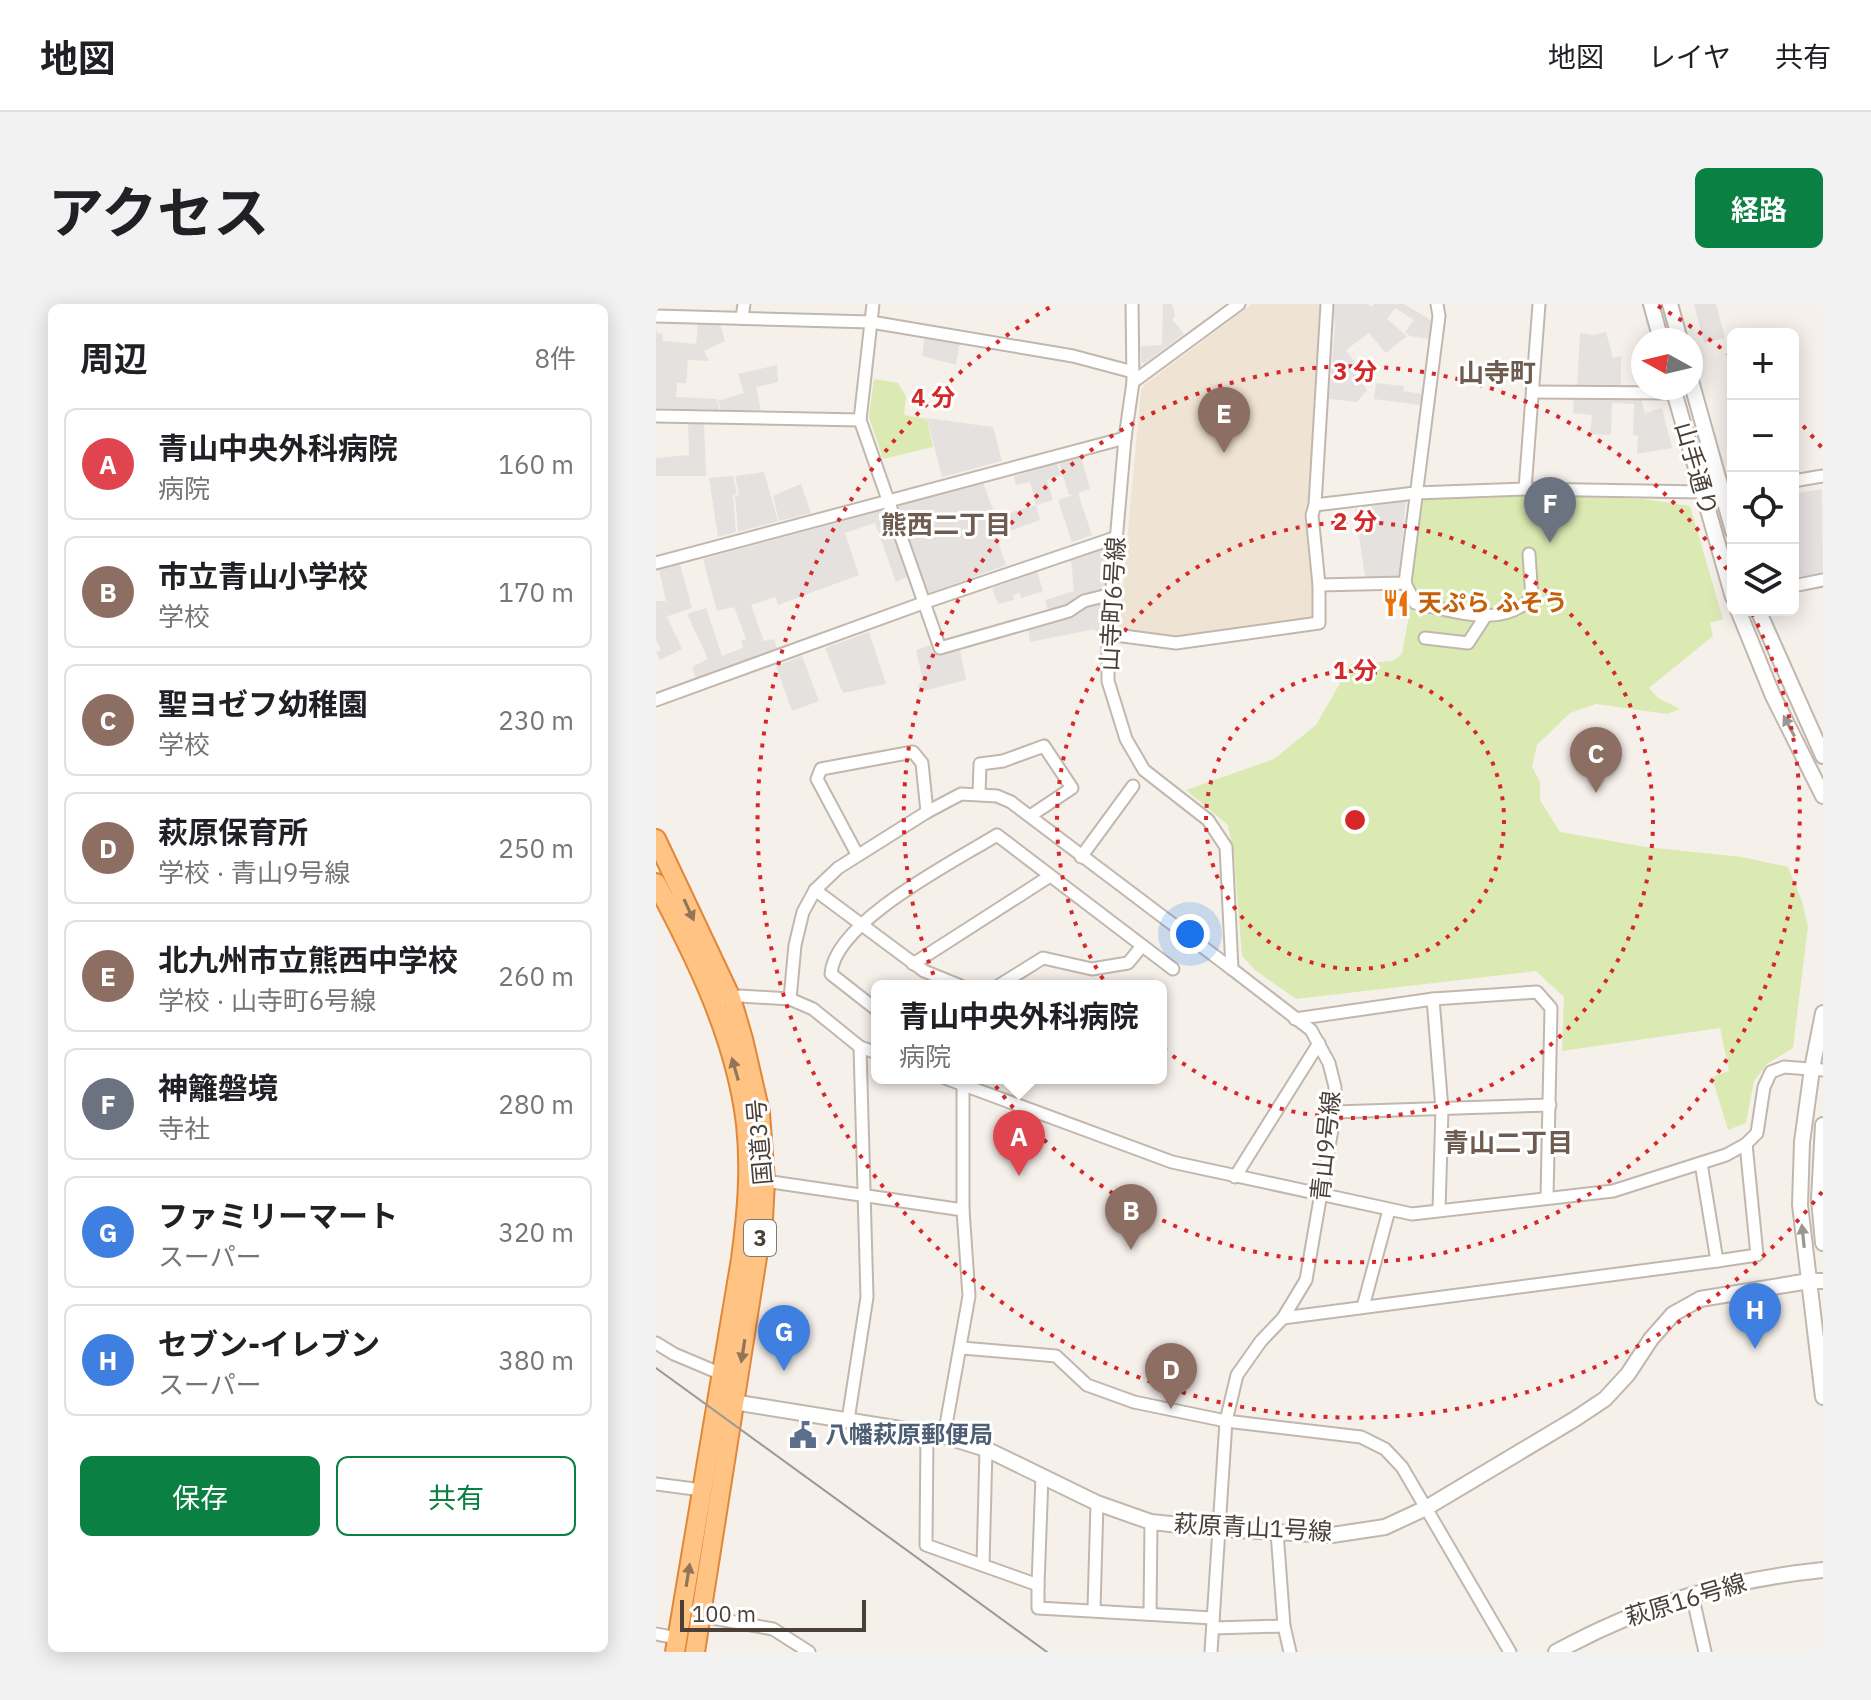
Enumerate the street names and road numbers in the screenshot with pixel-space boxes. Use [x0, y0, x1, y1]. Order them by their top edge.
street label: 山手通り [1668, 418, 1726, 519]
street label: 山寺町6号線 [1093, 536, 1131, 672]
street label: 青山9号線 [1303, 1089, 1347, 1202]
street label: 国道3号 [739, 1098, 779, 1187]
road number: 3 [744, 1220, 776, 1256]
street label: 萩原青山1号線 [1173, 1507, 1333, 1547]
street label: 萩原16号線 [1621, 1565, 1750, 1633]

